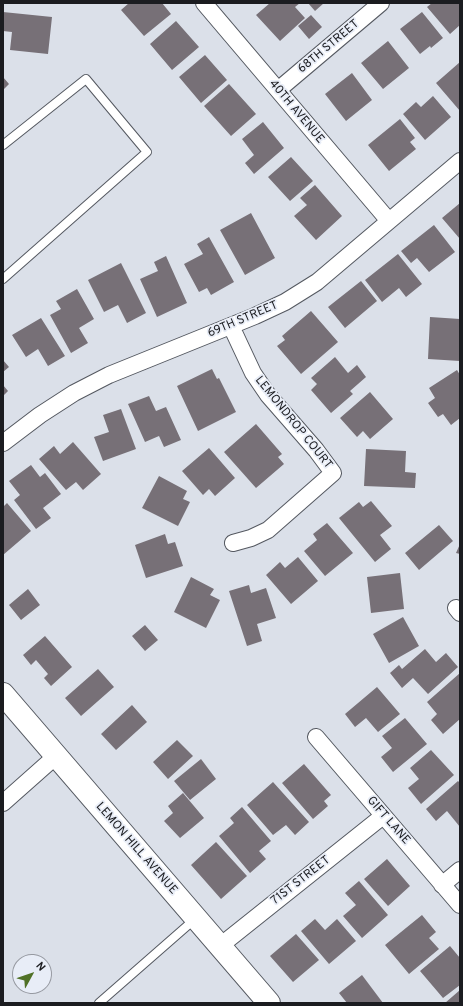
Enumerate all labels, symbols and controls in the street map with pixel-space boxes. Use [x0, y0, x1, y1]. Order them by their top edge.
street label: 68TH STREET [295, 17, 363, 77]
street label: 40TH AVENUE [265, 77, 327, 147]
street label: 69TH STREET [206, 299, 280, 341]
street label: LEMONDROP COURT [251, 374, 335, 472]
street label: GIFT LANE [363, 794, 413, 848]
street label: LEMON HILL AVENUE [92, 800, 180, 898]
street label: 71ST STREET [269, 854, 333, 908]
north arrow [12, 954, 52, 994]
text: N [33, 959, 48, 974]

